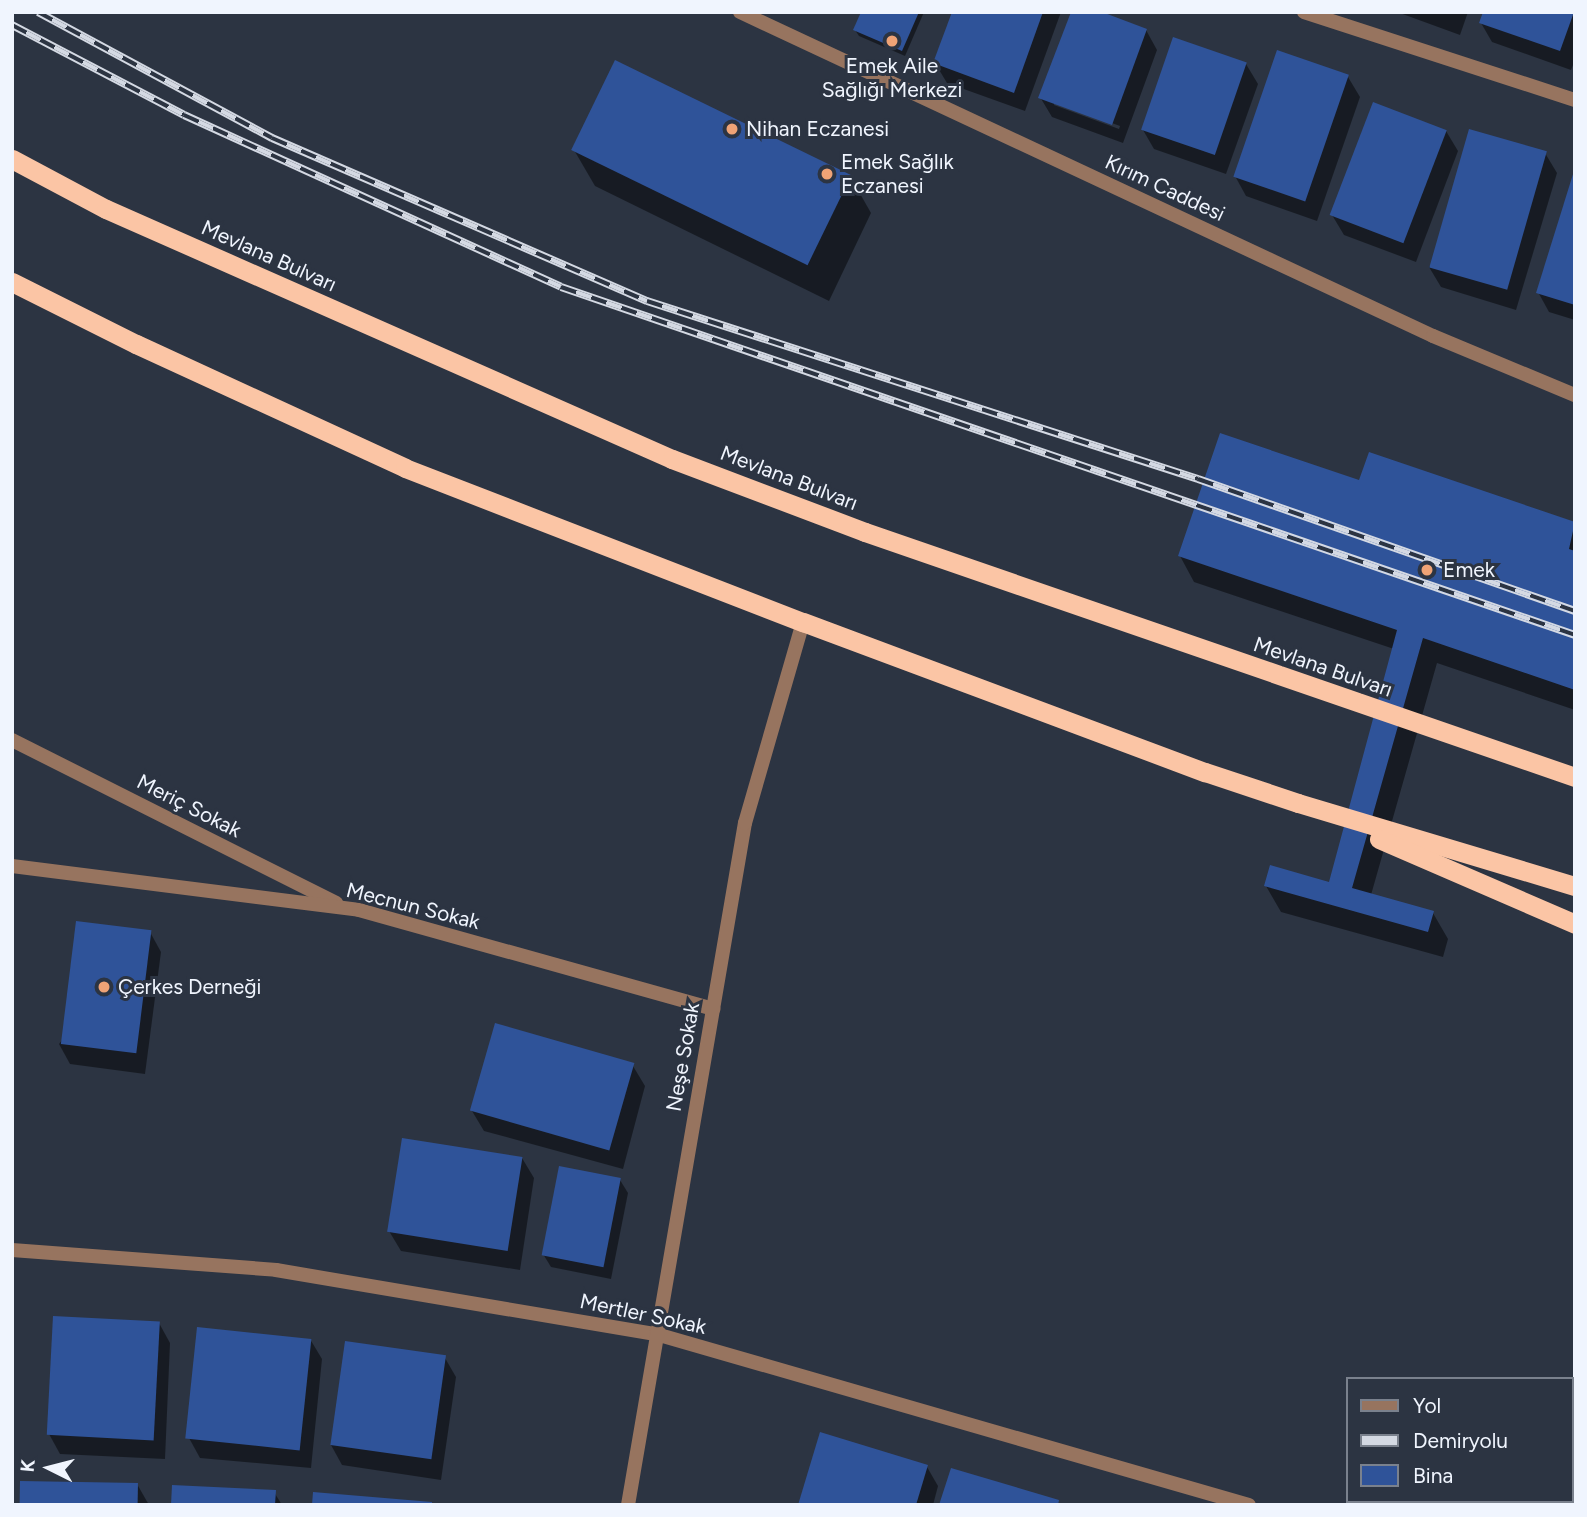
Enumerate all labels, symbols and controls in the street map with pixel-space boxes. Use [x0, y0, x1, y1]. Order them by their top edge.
marker: Emek Aile Sağlığı Merkezi [882, 31, 902, 51]
place label: Emek Aile Sağlığı Merkezi [822, 53, 962, 103]
place label: Nihan Eczanesi [746, 116, 889, 142]
marker: Nihan Eczanesi [724, 121, 740, 137]
place label: Emek Sağlık Eczanesi [841, 149, 954, 199]
street label: Kırım Caddesi [1101, 149, 1229, 227]
marker: Emek Sağlık Eczanesi [819, 166, 835, 182]
street label: Mevlana Bulvarı [197, 215, 341, 297]
street label: Mevlana Bulvarı [717, 440, 861, 516]
place label: Emek [1443, 557, 1495, 583]
marker: Emek [1417, 560, 1437, 580]
street label: Mevlana Bulvarı [1250, 631, 1396, 703]
street label: Meriç Sokak [133, 769, 245, 843]
street label: Mecnun Sokak [344, 877, 482, 935]
place label: Çerkes Derneği [118, 974, 261, 1000]
marker: Çerkes Derneği [96, 979, 112, 995]
street label: Neşe Sokak [661, 1001, 705, 1113]
street label: Mertler Sokak [578, 1288, 708, 1340]
legend [1346, 1377, 1573, 1503]
text: Yol [1413, 1393, 1441, 1418]
text: Demiryolu [1413, 1428, 1508, 1453]
north arrow [14, 1433, 84, 1503]
text: K [16, 1458, 40, 1473]
text: Bina [1413, 1463, 1453, 1488]

